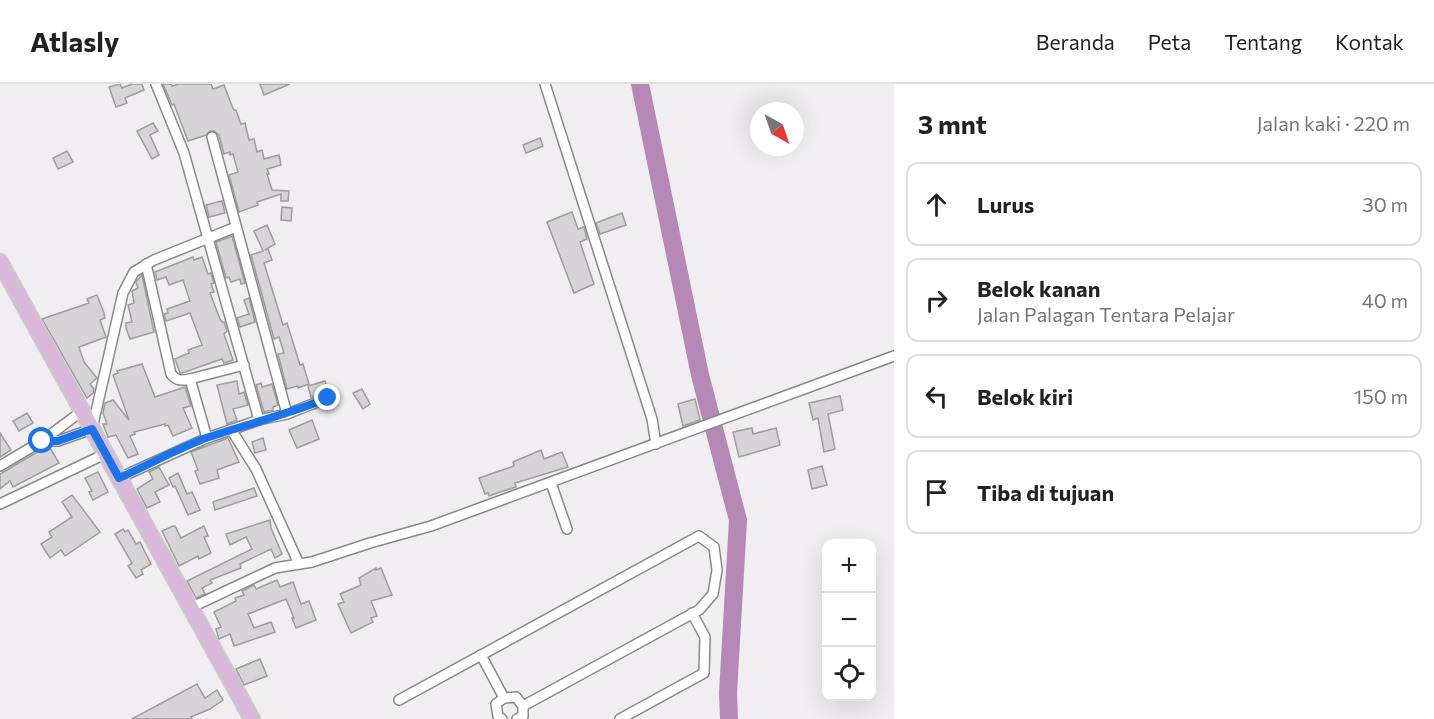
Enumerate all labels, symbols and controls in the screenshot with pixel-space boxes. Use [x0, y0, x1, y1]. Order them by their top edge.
text: Atlasly [30, 24, 119, 58]
text: Beranda [1036, 29, 1115, 54]
text: Peta [1148, 29, 1191, 54]
text: Tentang [1224, 29, 1302, 54]
text: Kontak [1335, 29, 1404, 54]
north arrow [750, 102, 804, 156]
text: 3 mnt [918, 108, 987, 139]
text: Jalan kaki · 220 m [1257, 111, 1410, 135]
icon: ahead [920, 188, 953, 221]
text: Lurus [977, 191, 1034, 218]
text: 30 m [1362, 192, 1408, 216]
text: Belok kanan [977, 275, 1100, 302]
icon: right [920, 284, 953, 317]
text: 40 m [1362, 288, 1408, 312]
text: Jalan Palagan Tentara Pelajar [977, 302, 1235, 326]
icon: left [920, 380, 953, 413]
text: Belok kiri [977, 383, 1073, 410]
route end [314, 384, 340, 410]
text: 150 m [1354, 384, 1408, 408]
route start [28, 427, 54, 453]
icon: arrive [920, 476, 953, 509]
text: Tiba di tujuan [977, 479, 1114, 506]
map controls [822, 539, 876, 701]
button: + [822, 539, 876, 593]
button: − [822, 593, 876, 647]
button: locate [822, 647, 876, 701]

